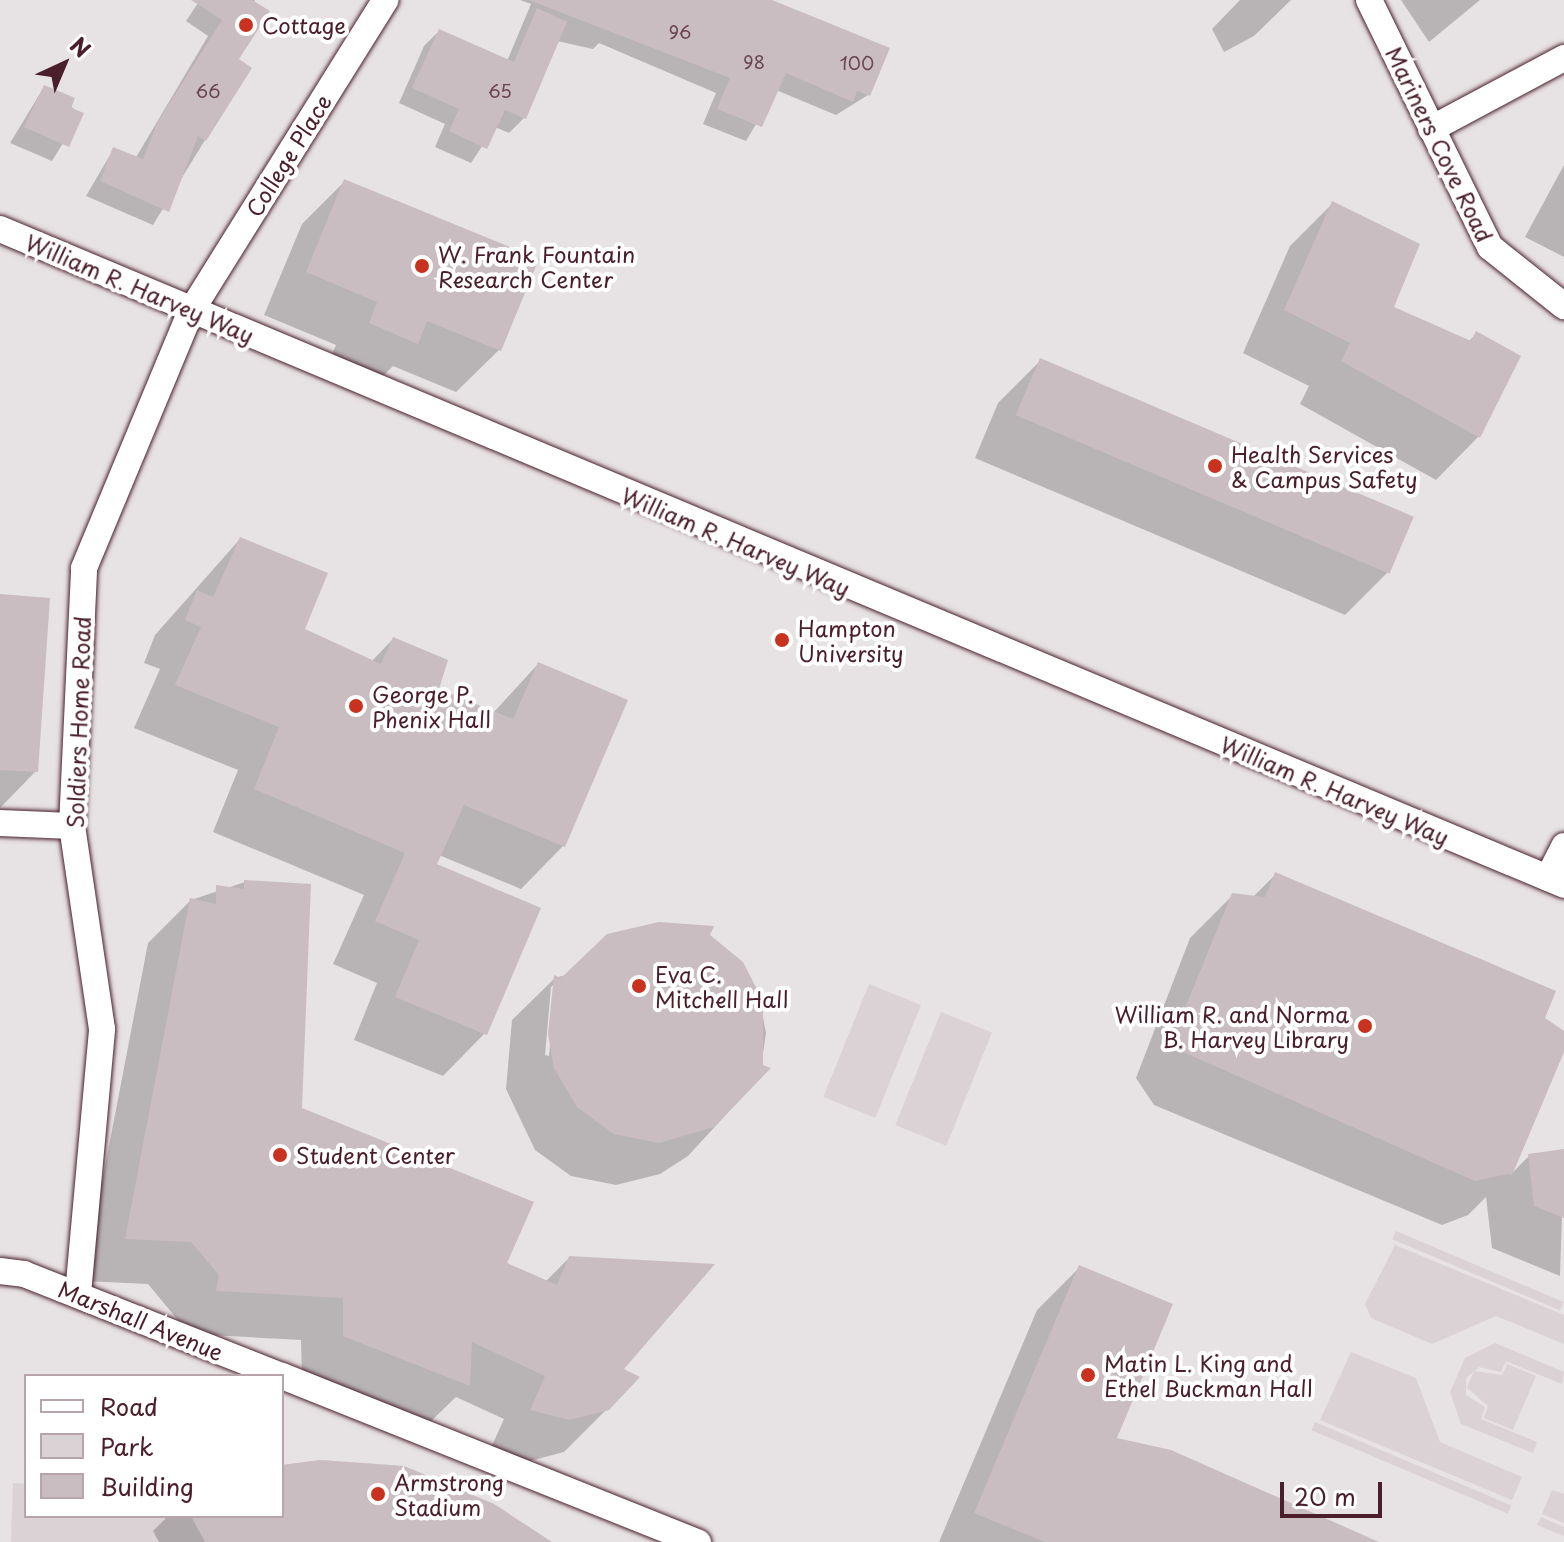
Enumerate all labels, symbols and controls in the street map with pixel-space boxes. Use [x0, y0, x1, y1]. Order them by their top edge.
place label: Cottage [262, 12, 346, 38]
marker: Cottage [237, 16, 255, 34]
house number: 96 [669, 21, 691, 43]
north arrow [24, 24, 104, 104]
text: N [63, 28, 99, 64]
street label: Mariners Cove Road [1381, 42, 1499, 246]
house number: 98 [743, 51, 765, 73]
house number: 100 [840, 52, 874, 74]
house number: 66 [196, 80, 220, 102]
house number: 65 [488, 80, 512, 102]
street label: College Place [240, 89, 336, 221]
street label: William R. Harvey Way [21, 228, 259, 348]
place label: W. Frank Fountain Research Center [438, 240, 634, 292]
marker: W. Frank Fountain Research Center [413, 257, 431, 275]
place label: Health Services & Campus Safety [1231, 440, 1417, 492]
marker: Health Services & Campus Safety [1206, 457, 1224, 475]
street label: William R. Harvey Way [617, 481, 855, 601]
place label: Hampton University [798, 614, 904, 666]
street label: Soldiers Home Road [61, 616, 95, 828]
marker: Hampton University [773, 631, 791, 649]
place label: George P. Phenix Hall [372, 680, 490, 732]
marker: George P. Phenix Hall [347, 697, 365, 715]
street label: William R. Harvey Way [1216, 730, 1454, 850]
place label: Eva C. Mitchell Hall [655, 960, 789, 1012]
marker: Eva C. Mitchell Hall [630, 977, 648, 995]
place label: William R. and Norma B. Harvey Library [1112, 1000, 1349, 1052]
marker: William R. and Norma B. Harvey Library [1356, 1017, 1374, 1035]
place label: Student Center [296, 1142, 457, 1168]
marker: Student Center [271, 1146, 289, 1164]
street label: Marshall Avenue [55, 1275, 227, 1365]
place label: Matin L. King and Ethel Buckman Hall [1104, 1349, 1314, 1400]
marker: Matin L. King and Ethel Buckman Hall [1079, 1366, 1097, 1384]
legend [24, 1374, 284, 1518]
text: Road [100, 1388, 158, 1424]
text: Park [100, 1428, 154, 1464]
scale bar [1284, 1466, 1386, 1516]
text: Building [100, 1468, 194, 1504]
place label: Armstrong Stadium [394, 1468, 504, 1520]
text: 20 m [1294, 1478, 1356, 1514]
marker: Armstrong Stadium [369, 1485, 387, 1503]

